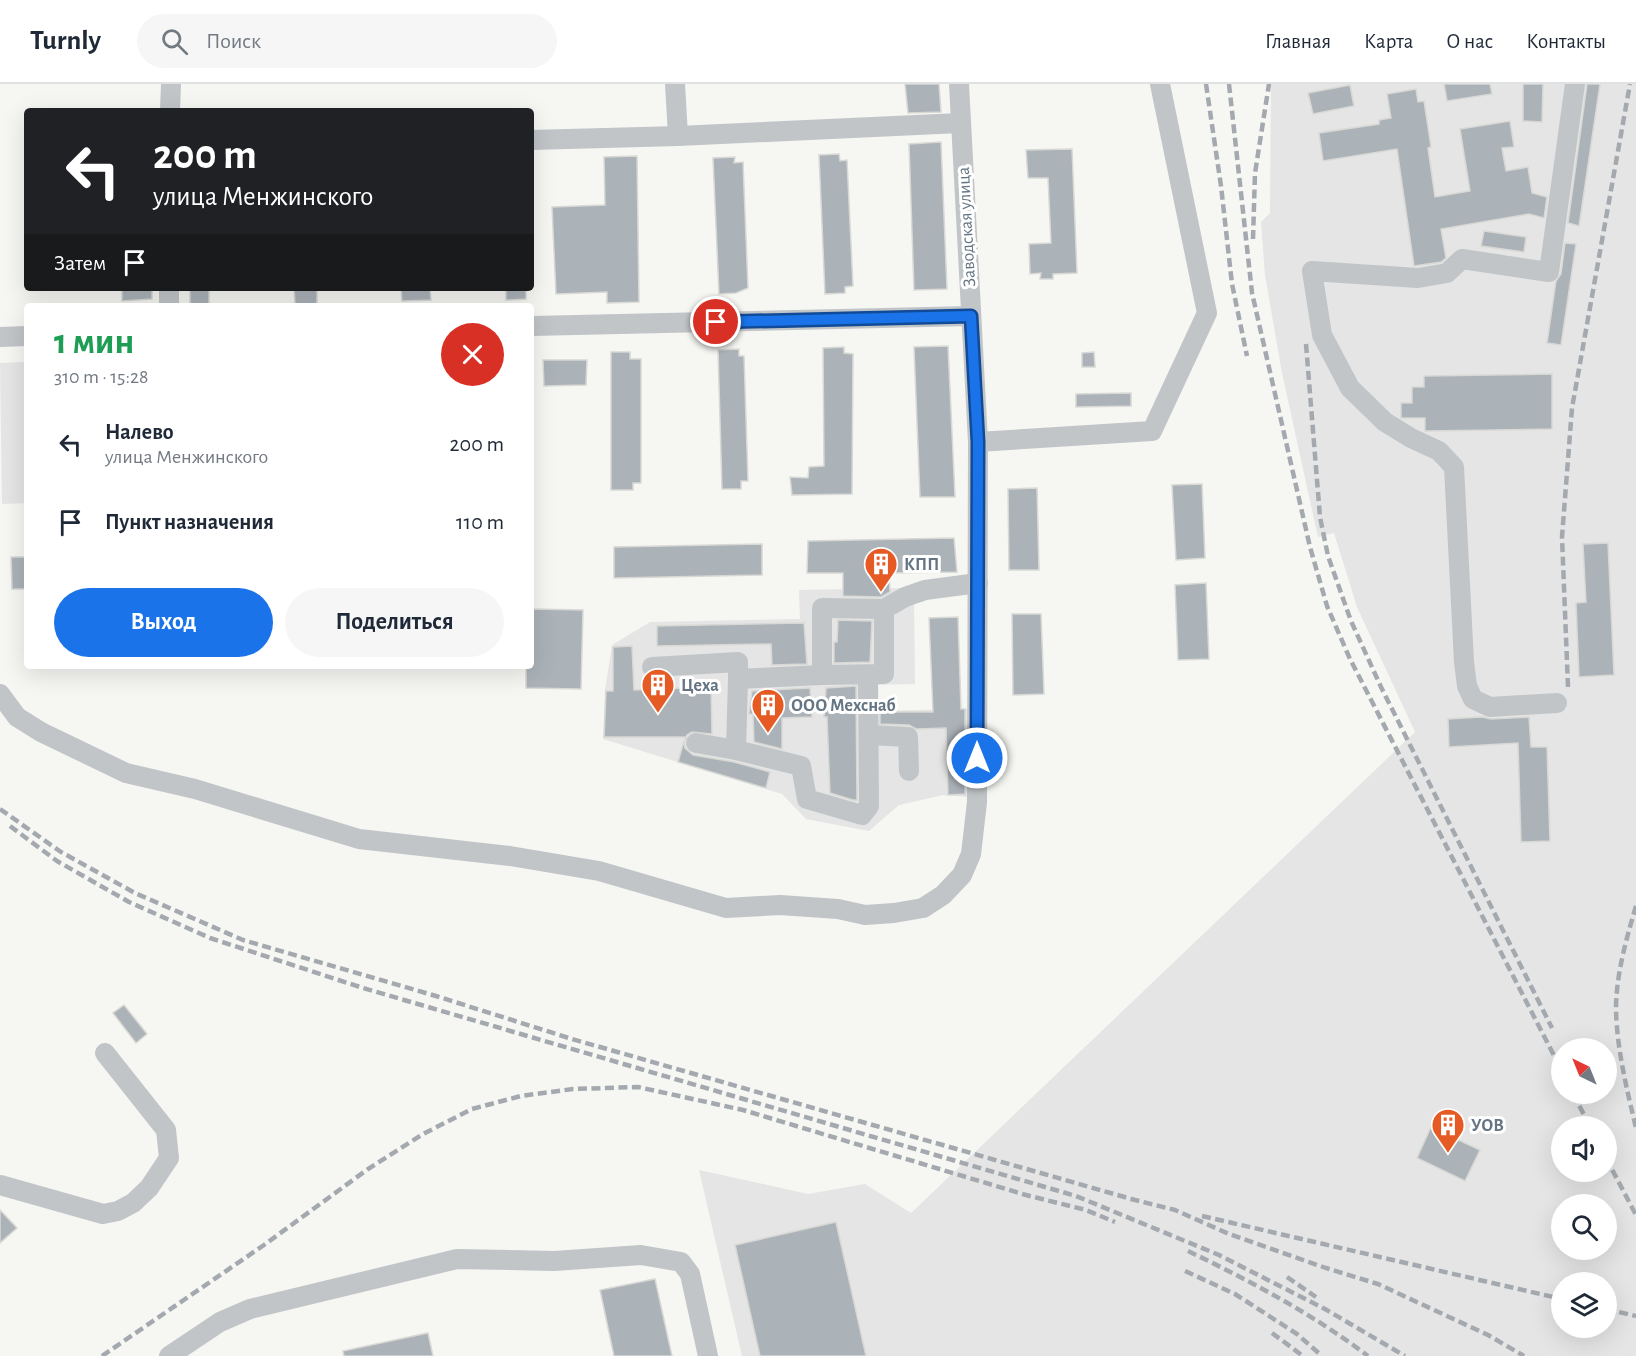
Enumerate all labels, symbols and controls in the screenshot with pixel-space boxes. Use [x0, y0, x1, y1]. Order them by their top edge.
search box [137, 14, 557, 68]
icon: search [158, 25, 191, 58]
text: Turnly [30, 27, 101, 55]
text: Поиск [206, 30, 261, 52]
text: Главная [1265, 31, 1331, 52]
text: Карта [1364, 31, 1413, 52]
text: О нас [1446, 31, 1493, 52]
text: Контакты [1526, 31, 1606, 52]
icon: left [54, 132, 132, 210]
text: 200 m [153, 134, 257, 176]
street label: Заводская улица [955, 166, 979, 288]
text: улица Менжинского [153, 183, 373, 210]
icon: arrive [118, 246, 151, 279]
text: Затем [54, 252, 106, 274]
pin [690, 296, 741, 347]
icon: arrive [699, 305, 732, 338]
button: close [441, 323, 504, 386]
text: 1 мин [54, 324, 134, 360]
text: 310 m · 15:28 [54, 367, 149, 387]
text: Налево [105, 421, 174, 443]
icon: left [54, 428, 87, 461]
text: 200 m [450, 433, 504, 455]
text: улица Менжинского [105, 447, 268, 467]
icon: arrive [54, 506, 87, 539]
text: Пункт назначения [105, 511, 274, 533]
text: 110 m [456, 511, 504, 533]
building icon: КПП [863, 546, 899, 593]
place label: КПП [904, 556, 939, 574]
button: Выход [54, 588, 273, 657]
button: Поделиться [285, 588, 504, 657]
building icon: Цеха [640, 667, 676, 714]
place label: Цеха [681, 677, 719, 695]
building icon: ООО Мехснаб [750, 687, 786, 734]
place label: ООО Мехснаб [791, 697, 896, 715]
position arrow [945, 726, 1009, 790]
north arrow [1551, 1038, 1617, 1104]
map controls [1551, 1038, 1617, 1338]
building icon: УОВ [1430, 1107, 1466, 1154]
button: sound [1551, 1116, 1617, 1182]
place label: УОВ [1471, 1117, 1504, 1135]
button: search [1551, 1194, 1617, 1260]
button: layers [1551, 1272, 1617, 1338]

